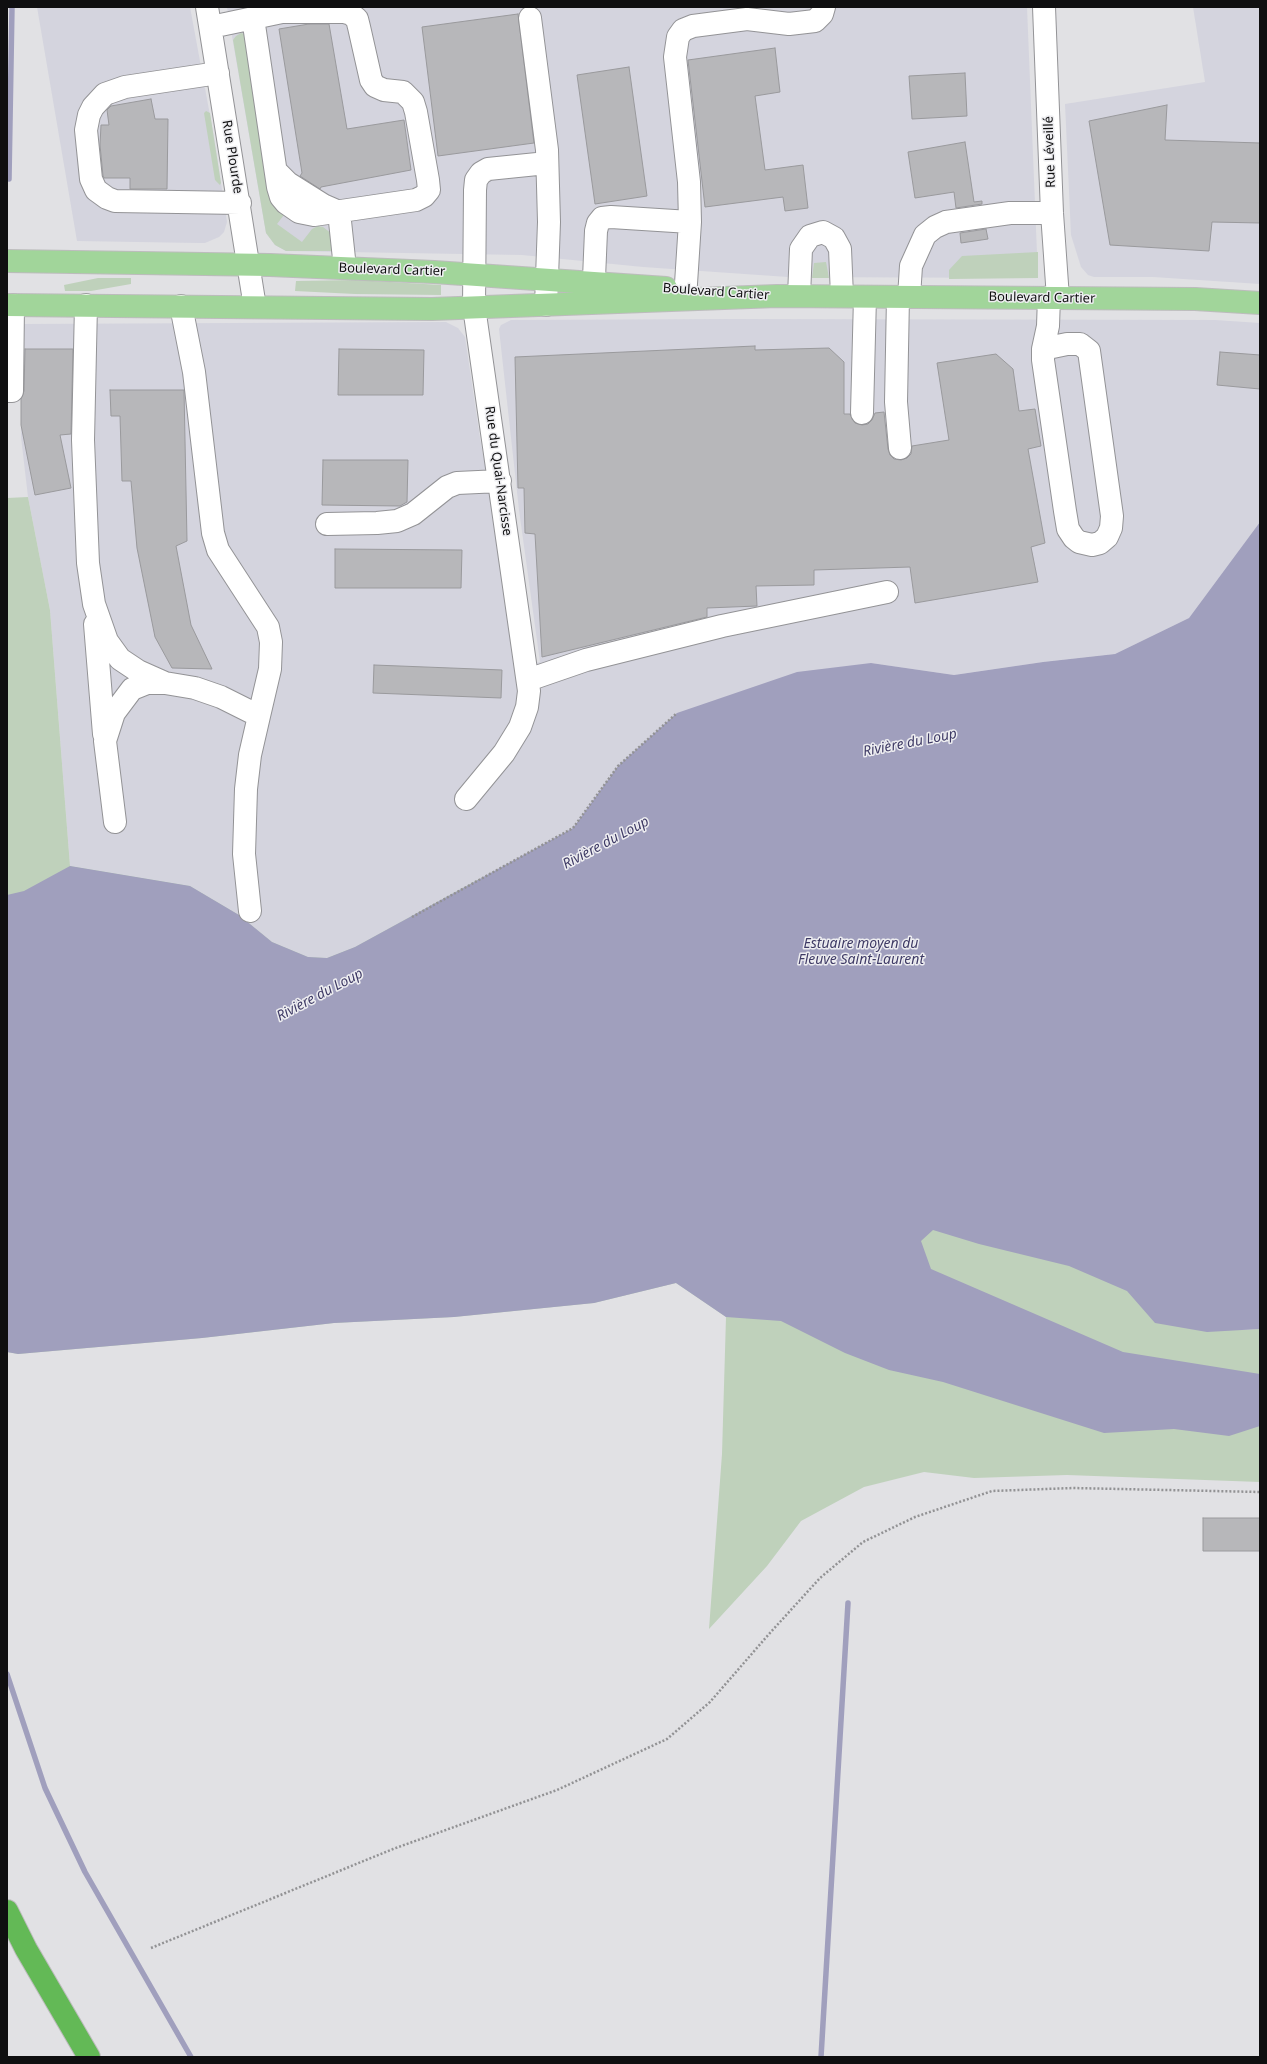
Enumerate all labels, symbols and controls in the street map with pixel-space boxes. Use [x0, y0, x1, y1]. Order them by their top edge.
street label: Rue Léveillé [1041, 116, 1059, 188]
street label: Rue Plourde [218, 119, 246, 195]
street label: Boulevard Cartier [338, 260, 446, 280]
street label: Boulevard Cartier [662, 280, 770, 304]
street label: Boulevard Cartier [988, 289, 1096, 307]
street label: Rue du Quai-Narcisse [481, 405, 515, 537]
water label: Rivière du Loup [862, 726, 958, 760]
water label: Rivière du Loup [560, 813, 652, 873]
water label: Estuaire moyen du Fleuve Saint-Laurent [798, 936, 924, 968]
water label: Rivière du Loup [274, 965, 366, 1025]

